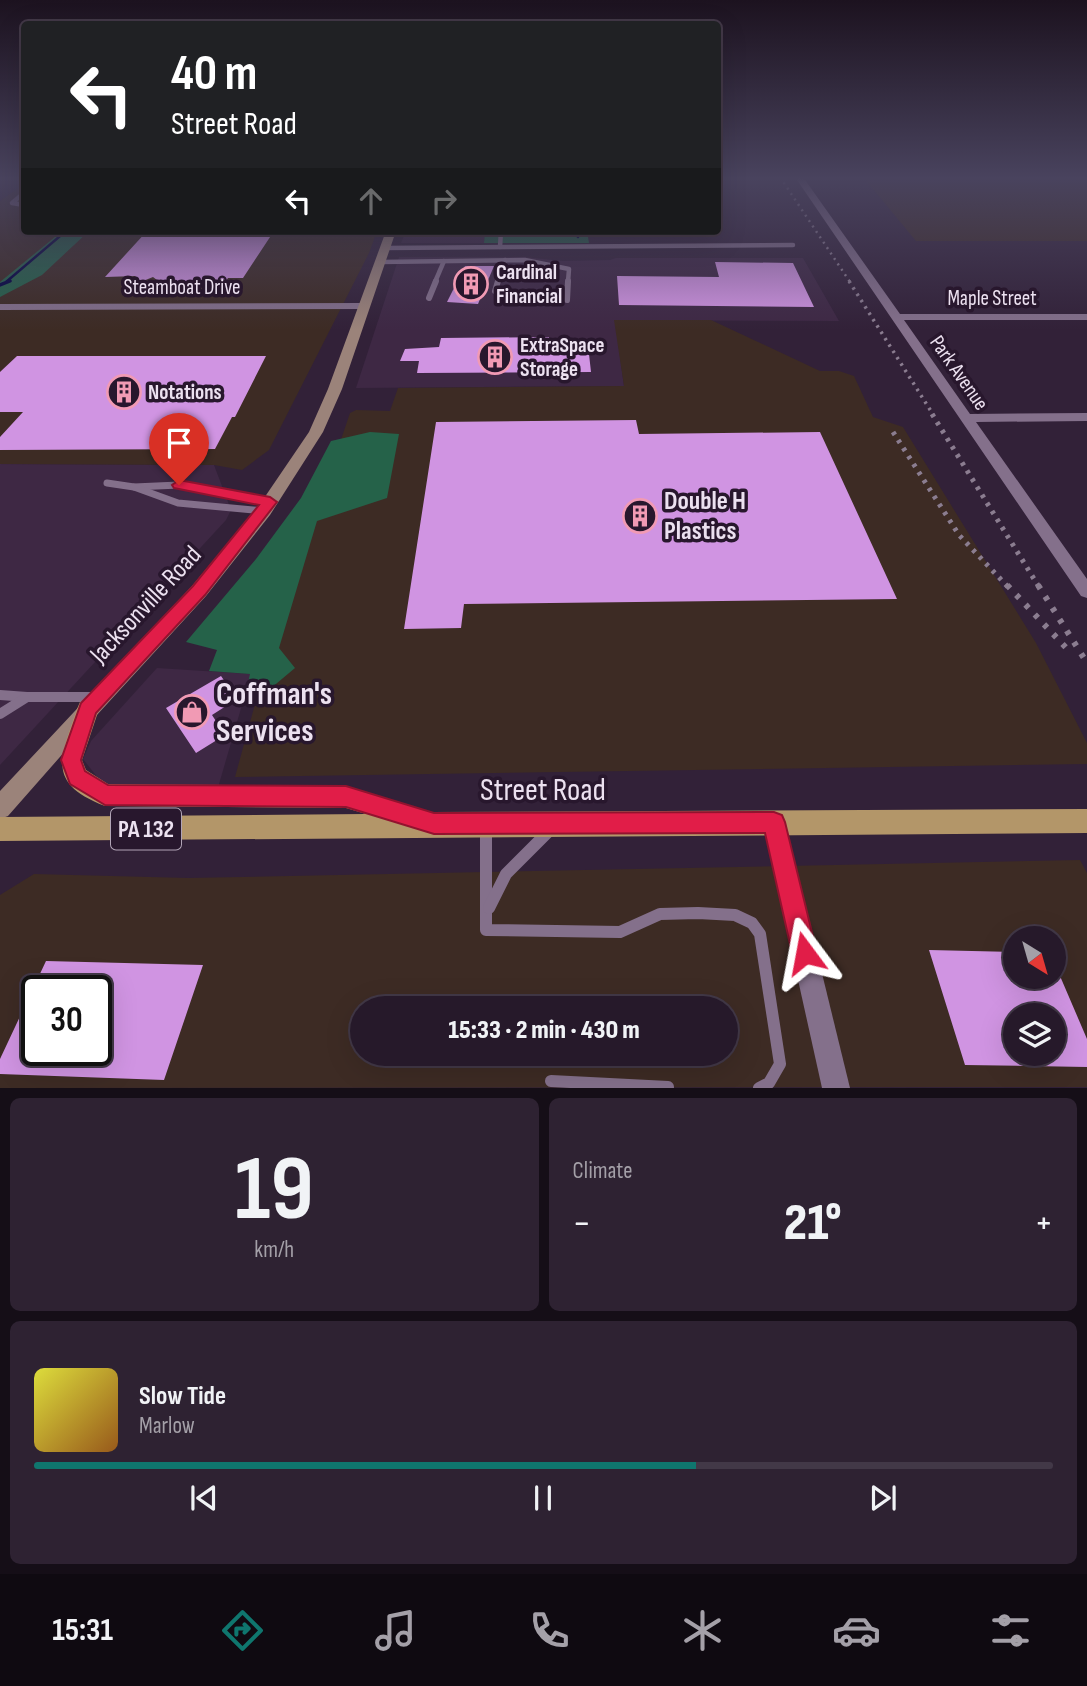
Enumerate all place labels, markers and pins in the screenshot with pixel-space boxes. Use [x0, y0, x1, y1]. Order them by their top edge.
place label: Cardinal Financial [496, 260, 562, 309]
building icon: Cardinal Financial [452, 265, 490, 303]
place label: ExtraSpace Storage [520, 333, 605, 382]
building icon: ExtraSpace Storage [476, 338, 514, 376]
building icon: Notations [105, 373, 143, 411]
place label: Notations [148, 380, 222, 405]
pin [149, 413, 209, 485]
place label: Double H Plastics [664, 486, 746, 547]
building icon: Double H Plastics [621, 497, 659, 535]
place label: Coffman's Services [216, 675, 332, 751]
shop icon: Coffman's Services [173, 693, 211, 731]

